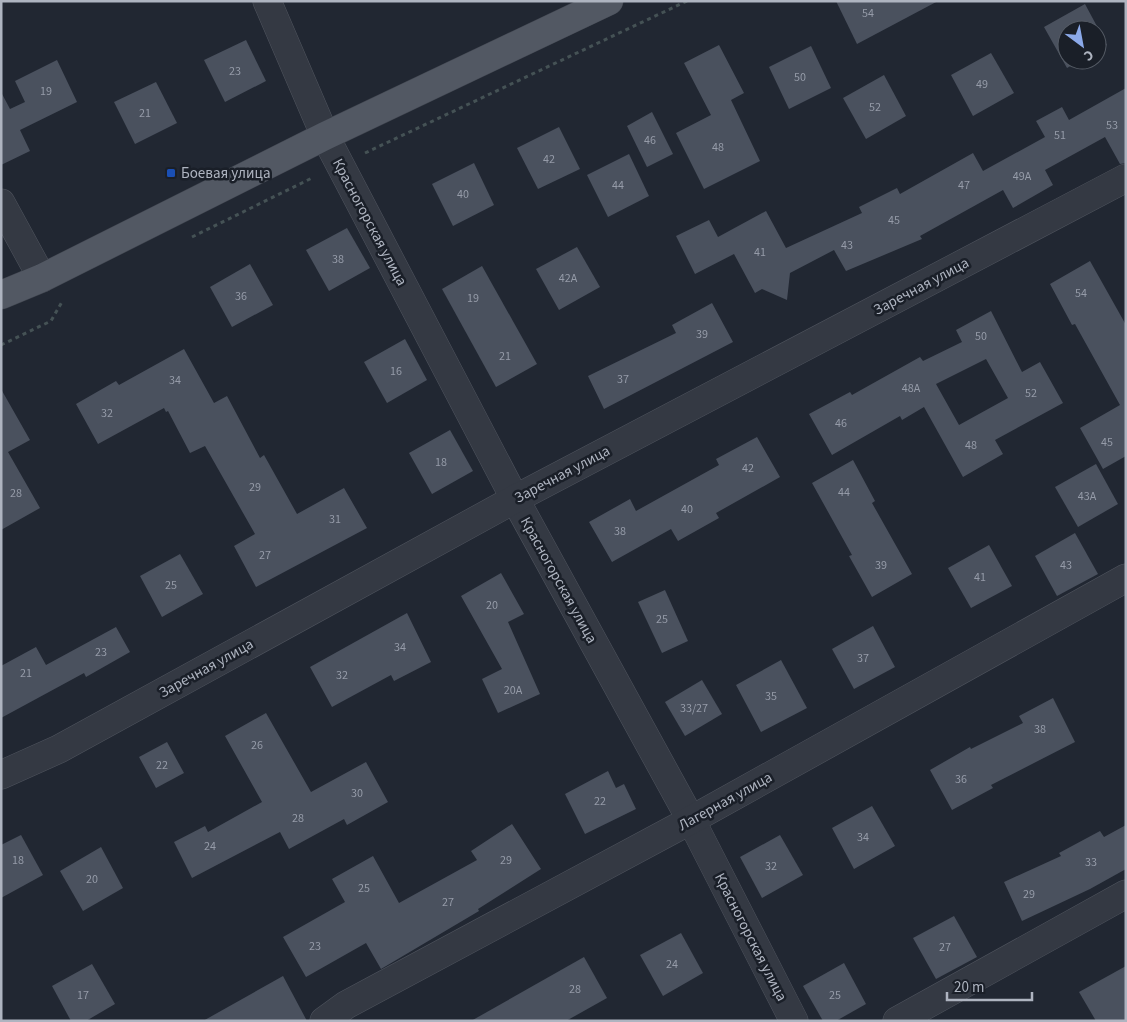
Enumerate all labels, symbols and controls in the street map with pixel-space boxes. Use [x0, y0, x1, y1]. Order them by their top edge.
house number: 54 [862, 5, 874, 22]
north arrow [1057, 20, 1107, 70]
text: С [1080, 45, 1097, 66]
house number: 23 [229, 63, 241, 80]
house number: 50 [794, 69, 806, 86]
house number: 49 [976, 76, 988, 93]
house number: 19 [40, 83, 52, 100]
house number: 52 [869, 99, 881, 116]
house number: 21 [139, 105, 151, 122]
house number: 53 [1106, 117, 1118, 134]
house number: 51 [1054, 127, 1066, 144]
house number: 46 [644, 132, 656, 149]
house number: 48 [712, 139, 724, 156]
house number: 42 [543, 151, 555, 168]
street label: Красногорская улица [327, 155, 412, 290]
place label: Боевая улица [181, 163, 271, 184]
marker: Боевая улица [165, 167, 177, 179]
house number: 49А [1013, 168, 1032, 185]
house number: 44 [612, 177, 624, 194]
house number: 47 [958, 177, 970, 194]
house number: 40 [457, 186, 469, 203]
house number: 45 [888, 212, 900, 229]
house number: 43 [841, 237, 853, 254]
house number: 41 [754, 244, 766, 261]
house number: 38 [332, 251, 344, 268]
street label: Заречная улица [870, 252, 973, 320]
house number: 42А [559, 270, 578, 287]
house number: 54 [1075, 285, 1087, 302]
house number: 36 [235, 288, 247, 305]
house number: 19 [467, 290, 479, 307]
house number: 39 [696, 326, 708, 343]
house number: 50 [975, 328, 987, 345]
house number: 21 [499, 348, 511, 365]
house number: 16 [390, 363, 402, 380]
house number: 37 [617, 371, 629, 388]
house number: 34 [169, 372, 181, 389]
house number: 48А [902, 380, 921, 397]
house number: 52 [1025, 385, 1037, 402]
house number: 32 [101, 405, 113, 422]
house number: 46 [835, 415, 847, 432]
house number: 45 [1101, 434, 1113, 451]
house number: 48 [965, 437, 977, 454]
street label: Заречная улица [511, 440, 614, 508]
house number: 18 [435, 454, 447, 471]
house number: 42 [742, 460, 754, 477]
house number: 29 [249, 479, 261, 496]
house number: 44 [838, 484, 850, 501]
house number: 28 [10, 485, 22, 502]
house number: 43А [1078, 488, 1097, 505]
house number: 40 [681, 501, 693, 518]
house number: 31 [329, 511, 341, 528]
street label: Красногорская улица [515, 513, 602, 647]
house number: 38 [614, 523, 626, 540]
house number: 27 [259, 547, 271, 564]
house number: 39 [875, 557, 887, 574]
house number: 43 [1060, 557, 1072, 574]
house number: 41 [974, 569, 986, 586]
house number: 25 [165, 577, 177, 594]
house number: 20 [486, 597, 498, 614]
house number: 25 [656, 611, 668, 628]
street label: Заречная улица [155, 634, 257, 703]
house number: 34 [394, 639, 406, 656]
house number: 23 [95, 644, 107, 661]
house number: 37 [857, 650, 869, 667]
house number: 21 [20, 665, 32, 682]
house number: 32 [336, 667, 348, 684]
house number: 20А [504, 682, 523, 699]
house number: 35 [765, 688, 777, 705]
house number: 33/27 [680, 700, 708, 717]
house number: 38 [1034, 721, 1046, 738]
house number: 26 [251, 737, 263, 754]
house number: 22 [156, 757, 168, 774]
street label: Лагерная улица [675, 767, 776, 836]
house number: 36 [955, 771, 967, 788]
house number: 30 [351, 785, 363, 802]
house number: 22 [594, 793, 606, 810]
house number: 28 [292, 810, 304, 827]
house number: 34 [857, 829, 869, 846]
house number: 24 [204, 838, 216, 855]
house number: 18 [12, 852, 24, 869]
house number: 29 [500, 852, 512, 869]
house number: 33 [1085, 854, 1097, 871]
house number: 32 [765, 858, 777, 875]
street label: Красногорская улица [709, 869, 792, 1005]
house number: 20 [86, 871, 98, 888]
house number: 25 [358, 880, 370, 897]
house number: 29 [1023, 886, 1035, 903]
house number: 27 [442, 894, 454, 911]
house number: 23 [309, 938, 321, 955]
house number: 27 [939, 939, 951, 956]
house number: 24 [666, 956, 678, 973]
scale bar [947, 970, 1032, 1002]
text: 20 m [954, 977, 984, 998]
house number: 28 [569, 981, 581, 998]
house number: 17 [77, 987, 89, 1004]
house number: 25 [829, 987, 841, 1004]

